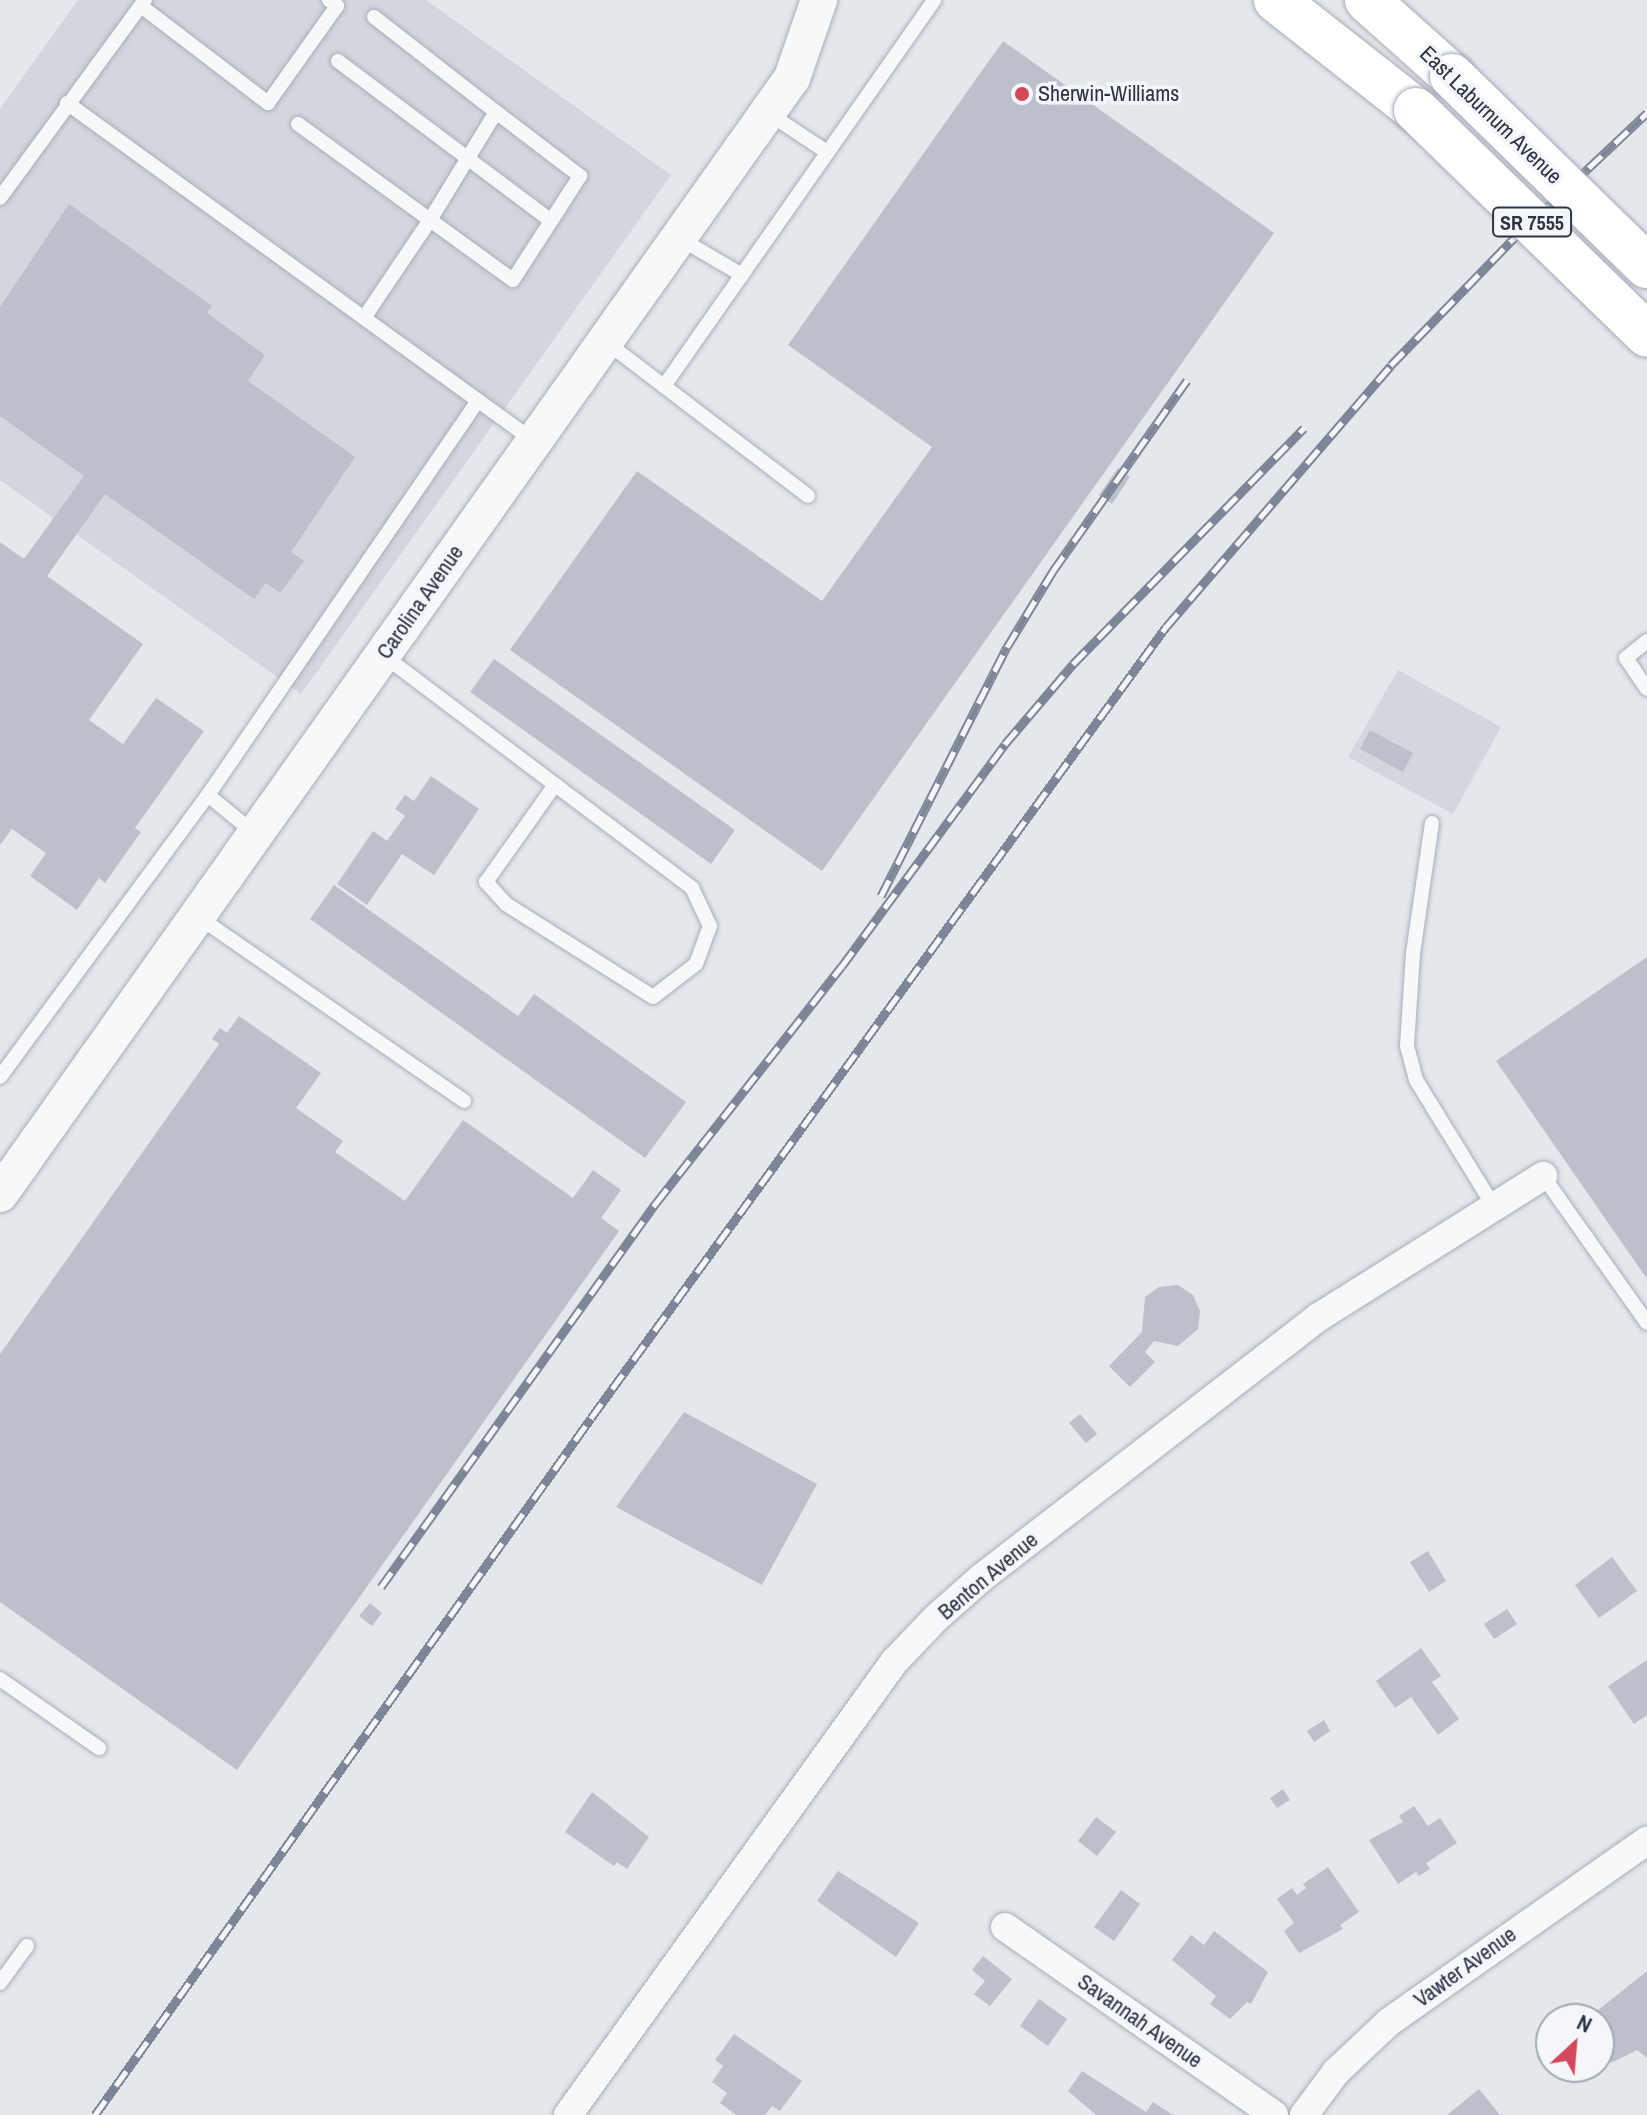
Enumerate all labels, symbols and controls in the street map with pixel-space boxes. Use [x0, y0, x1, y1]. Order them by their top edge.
street label: East Laburnum Avenue [1414, 40, 1568, 190]
place label: Sherwin-Williams [1038, 81, 1179, 107]
marker: Sherwin-Williams [1013, 85, 1031, 103]
road number: SR 7555 [1492, 206, 1572, 238]
street label: Carolina Avenue [371, 540, 469, 664]
street label: Benton Avenue [932, 1526, 1044, 1626]
street label: Vawter Avenue [1408, 1921, 1522, 2013]
street label: Savannah Avenue [1072, 1968, 1208, 2074]
north arrow [1535, 2003, 1615, 2083]
text: N [1572, 2007, 1597, 2040]

